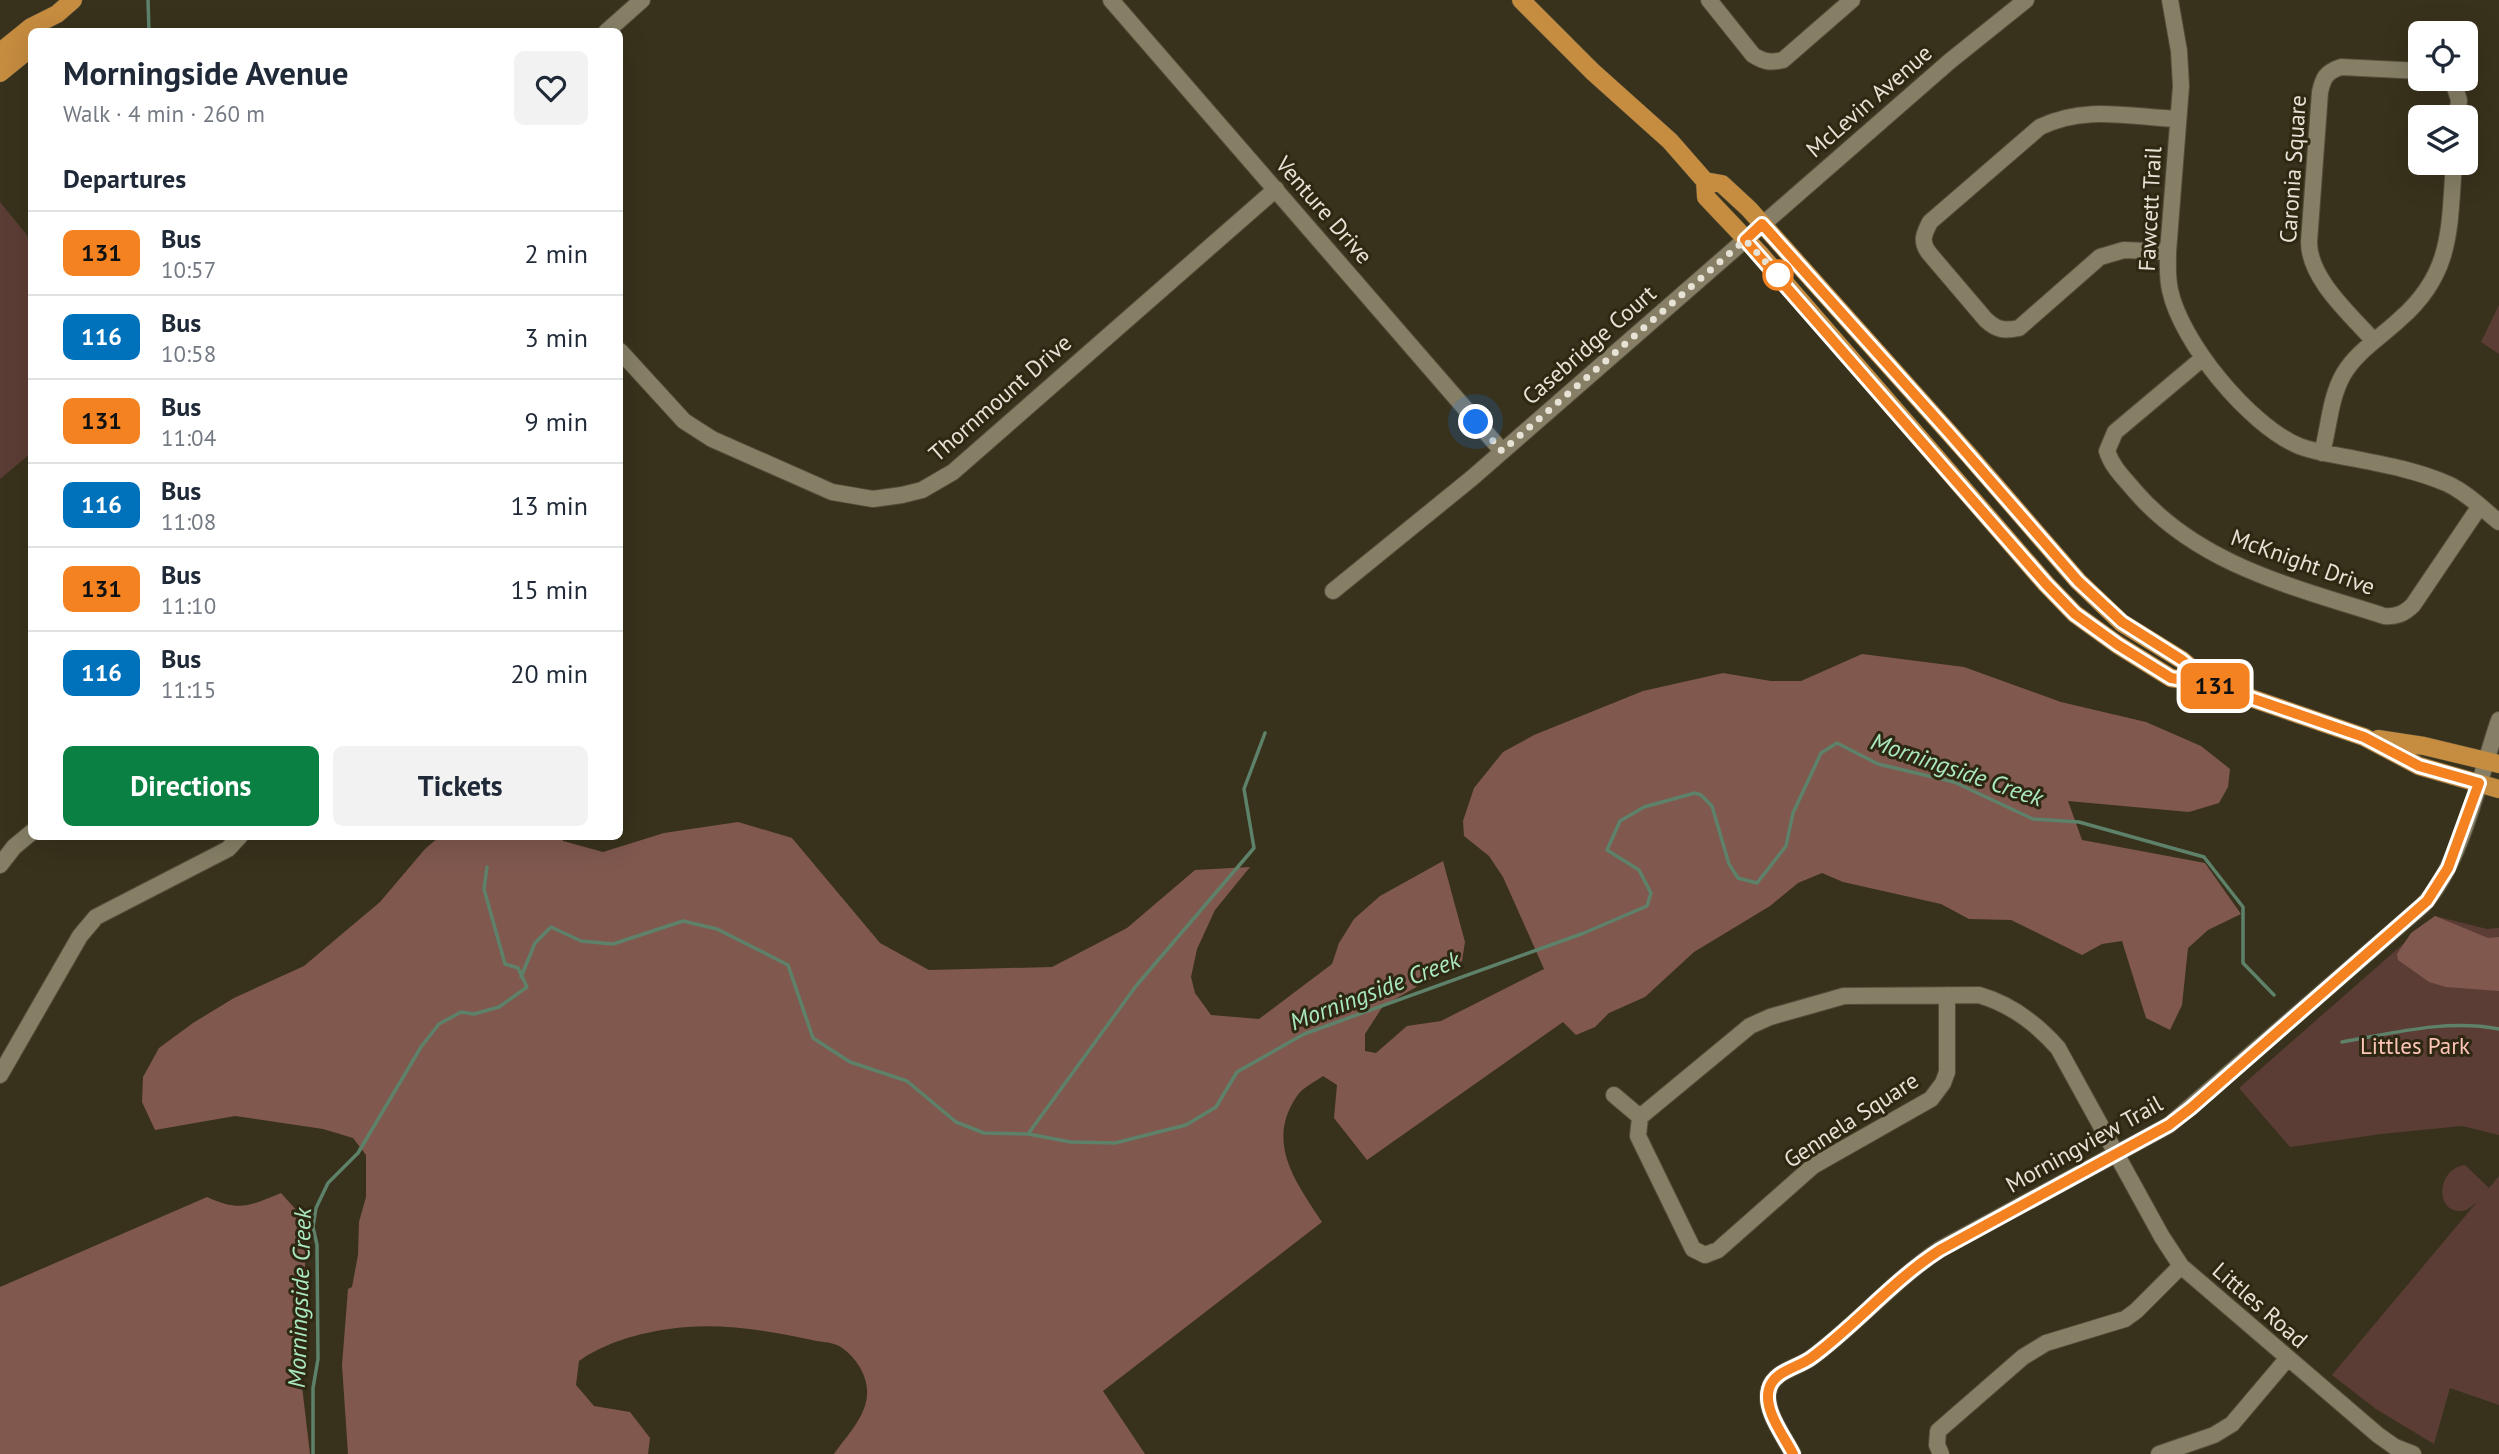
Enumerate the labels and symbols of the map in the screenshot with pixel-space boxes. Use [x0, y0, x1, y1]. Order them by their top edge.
street label: McLevin Avenue [1800, 38, 1938, 163]
street label: Caronia Square [2273, 94, 2312, 244]
street label: Fawcett Trail [2132, 146, 2167, 272]
street label: Venture Drive [1269, 149, 1379, 270]
unlabelled marker [1763, 260, 1793, 290]
street label: Casebridge Court [1516, 278, 1662, 411]
street label: Thornmount Drive [922, 328, 1077, 467]
your location [1458, 404, 1493, 439]
street label: McKnight Drive [2227, 522, 2379, 601]
line badge: 131 [2175, 663, 2255, 709]
water label: Morningside Creek [1867, 726, 2048, 814]
water label: Morningside Creek [1285, 943, 1466, 1037]
park label: Littles Park [2360, 1031, 2470, 1060]
street label: Gennela Square [1778, 1065, 1924, 1174]
street label: Morningview Trail [2000, 1088, 2168, 1199]
water label: Morningside Creek [281, 1206, 318, 1388]
street label: Littles Road [2207, 1255, 2314, 1354]

